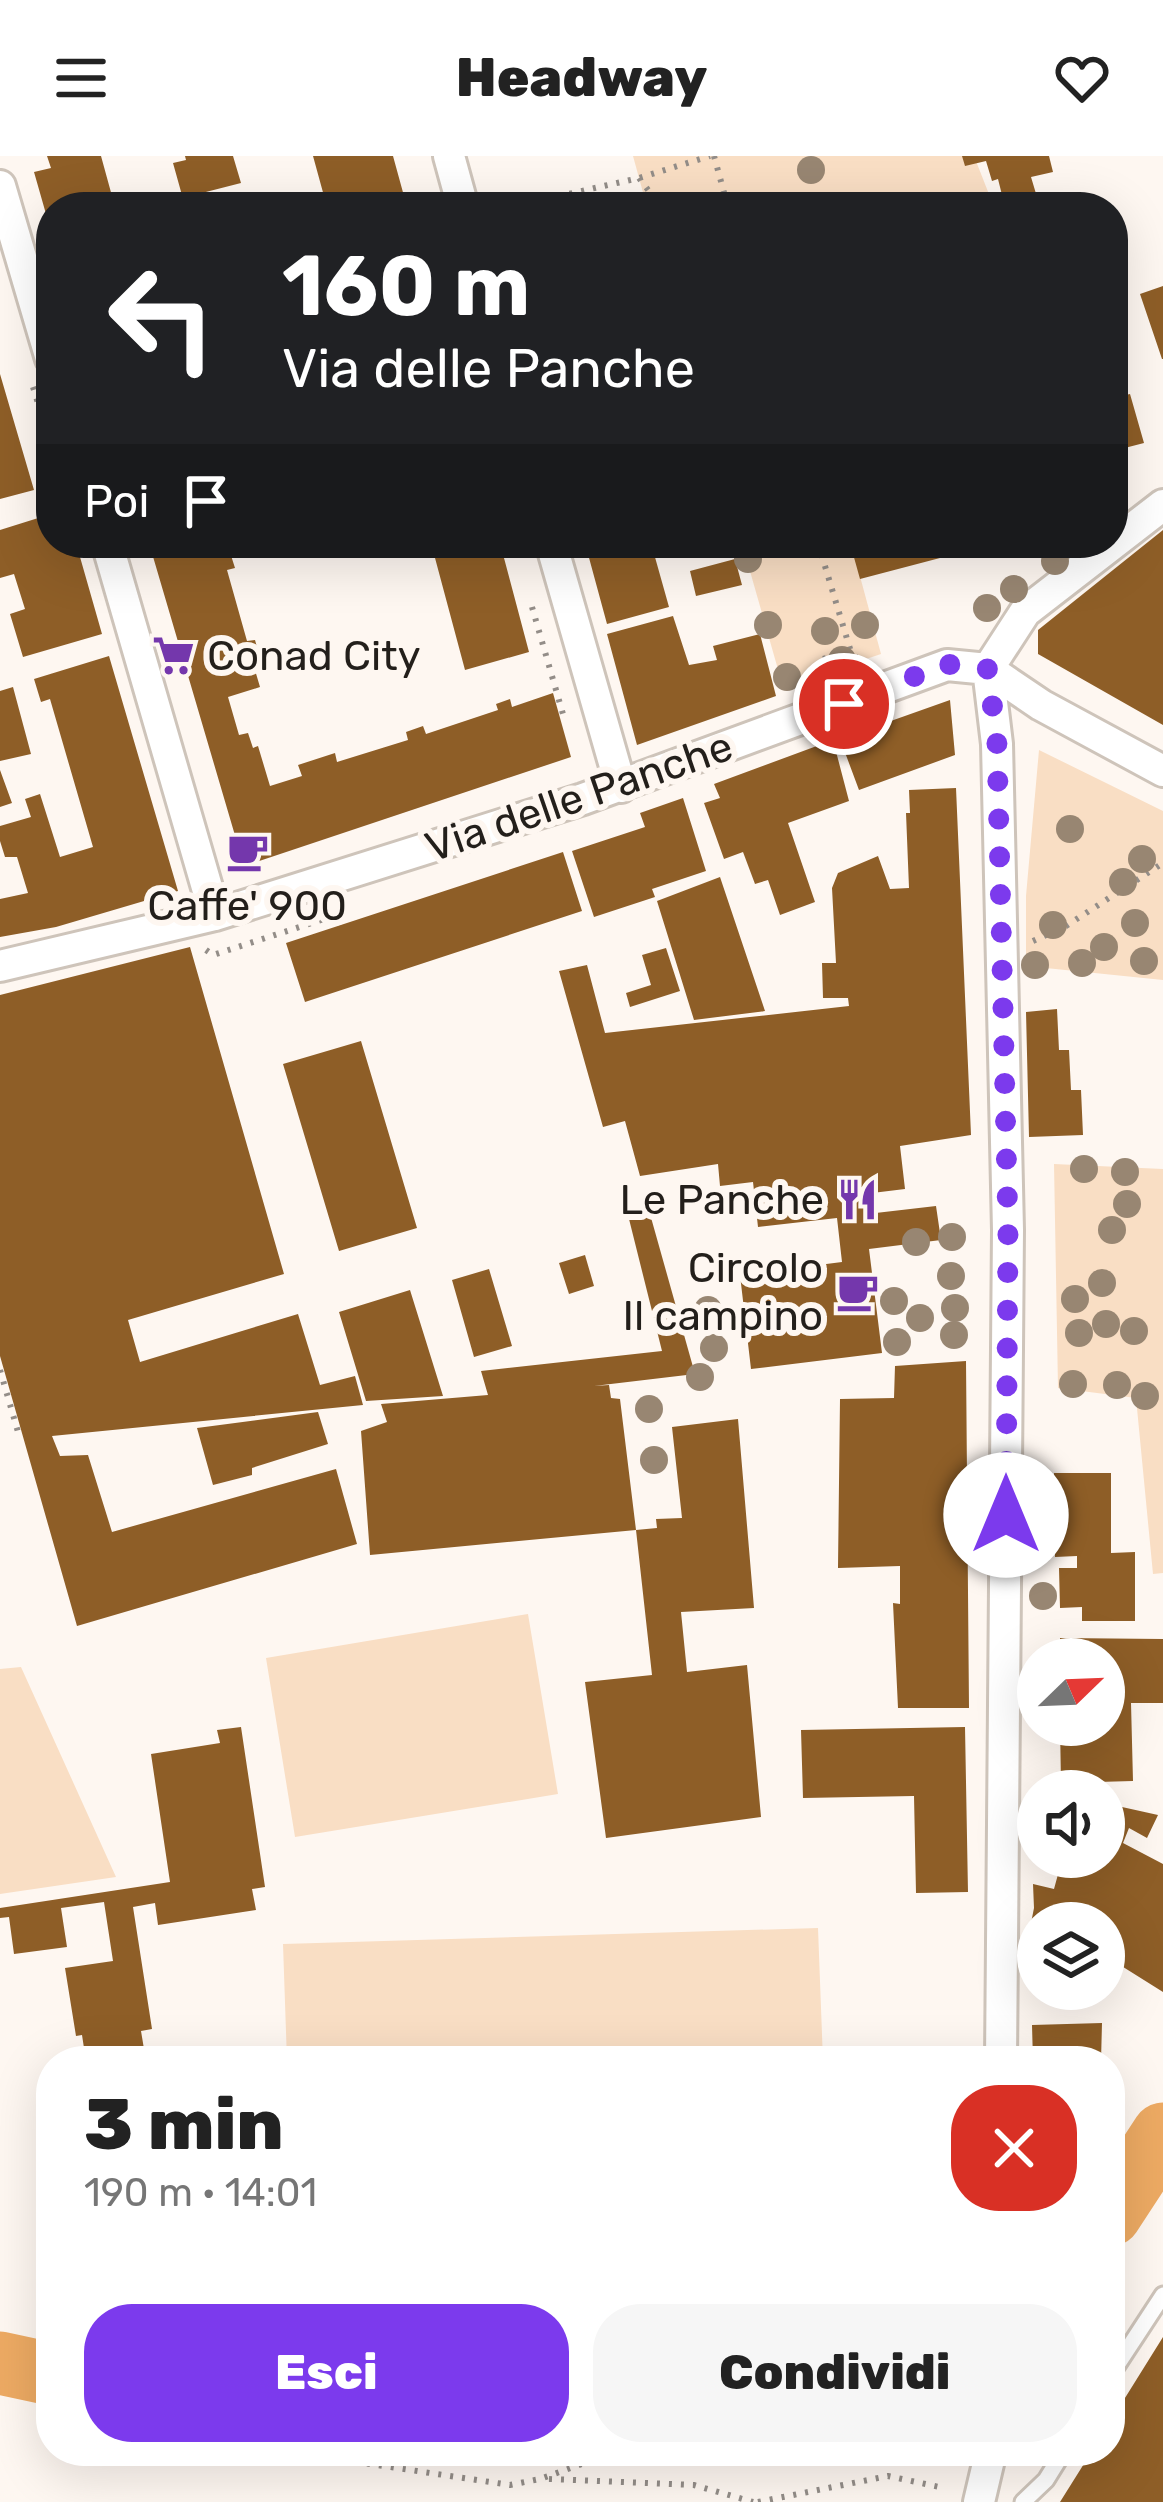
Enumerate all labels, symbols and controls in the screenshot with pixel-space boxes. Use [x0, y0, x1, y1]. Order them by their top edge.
icon: menu [48, 45, 114, 111]
icon: heart [1049, 45, 1115, 111]
text: Headway [456, 46, 707, 110]
text: 160 m [282, 236, 530, 336]
icon: left [84, 240, 240, 396]
text: Via delle Panche [282, 337, 695, 401]
icon: arrive [173, 468, 239, 534]
text: Poi [84, 475, 149, 528]
place label: Conad City [207, 631, 421, 681]
supermarket icon: Conad City [150, 633, 196, 679]
pin [793, 653, 895, 755]
icon: arrive [811, 671, 877, 737]
street label: Via delle Panche [419, 721, 739, 873]
cafe icon: Caffe' 900 [224, 829, 270, 875]
place label: Caffe' 900 [147, 881, 347, 931]
place label: Le Panche [620, 1175, 824, 1225]
restaurant icon: Le Panche [835, 1177, 881, 1223]
place label: Circolo Il campino [623, 1243, 823, 1341]
cafe icon: Circolo Il campino [834, 1269, 880, 1315]
position arrow [943, 1452, 1069, 1578]
north arrow [1017, 1638, 1125, 1746]
map controls [1017, 1638, 1125, 2010]
button: sound [1017, 1770, 1125, 1878]
button: layers [1017, 1902, 1125, 2010]
text: 3 min [84, 2082, 284, 2167]
button: close [951, 2085, 1077, 2211]
text: 190 m · 14:01 [84, 2170, 317, 2216]
button: Esci [84, 2304, 569, 2442]
button: Condividi [593, 2304, 1077, 2442]

